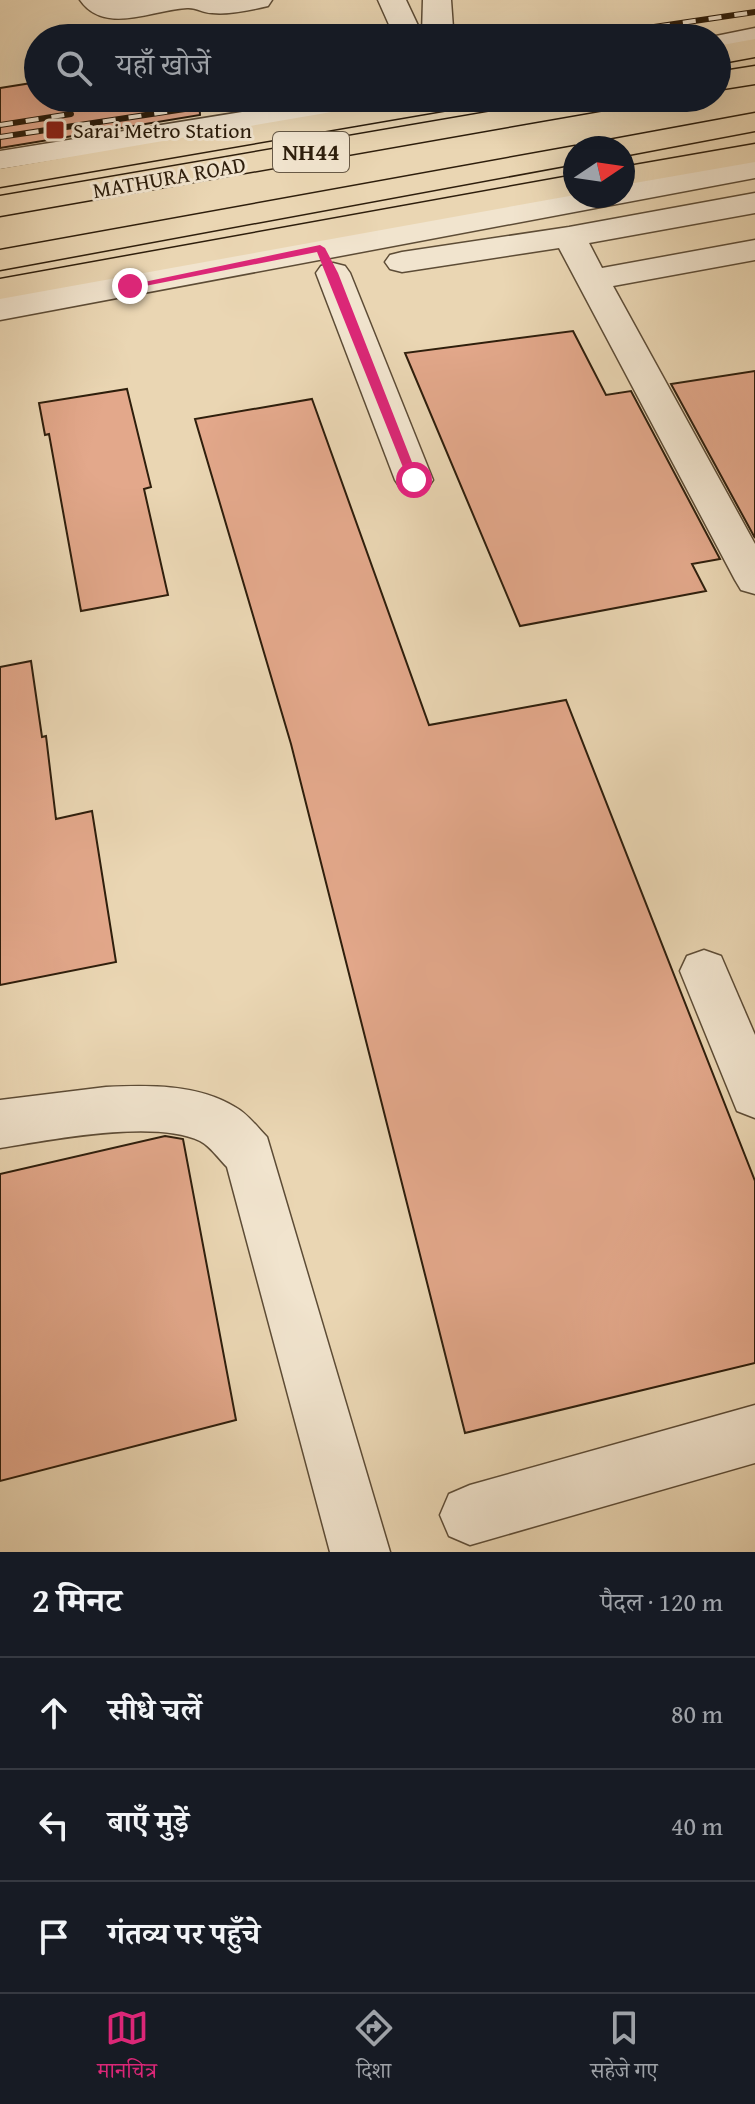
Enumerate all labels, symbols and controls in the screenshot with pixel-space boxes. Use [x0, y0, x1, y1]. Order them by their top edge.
search box [24, 24, 731, 112]
text: यहाँ खोजें [116, 42, 210, 86]
icon: search [52, 46, 96, 90]
place label: Sarai Metro Station [73, 114, 252, 146]
marker: Sarai Metro Station [44, 119, 66, 141]
road number: NH44 [273, 132, 349, 172]
north arrow [563, 136, 635, 208]
street label: MATHURA ROAD [90, 148, 248, 206]
route end [112, 268, 148, 304]
route start [396, 462, 432, 498]
text: 2 मिनट [32, 1575, 122, 1624]
text: पैदल · 120 m [600, 1582, 723, 1621]
text: सीधे चलें [108, 1687, 202, 1731]
icon: ahead [32, 1691, 76, 1735]
text: 80 m [671, 1694, 723, 1733]
text: बाएँ मुड़ें [108, 1799, 189, 1843]
icon: left [32, 1803, 76, 1847]
text: 40 m [671, 1806, 723, 1845]
text: गंतव्य पर पहुँचे [108, 1911, 260, 1955]
icon: arrive [32, 1915, 76, 1959]
tab: मानचित्र [97, 2006, 157, 2092]
tab: दिशा [352, 2006, 396, 2092]
tab: सहेजे गए [590, 2006, 658, 2092]

